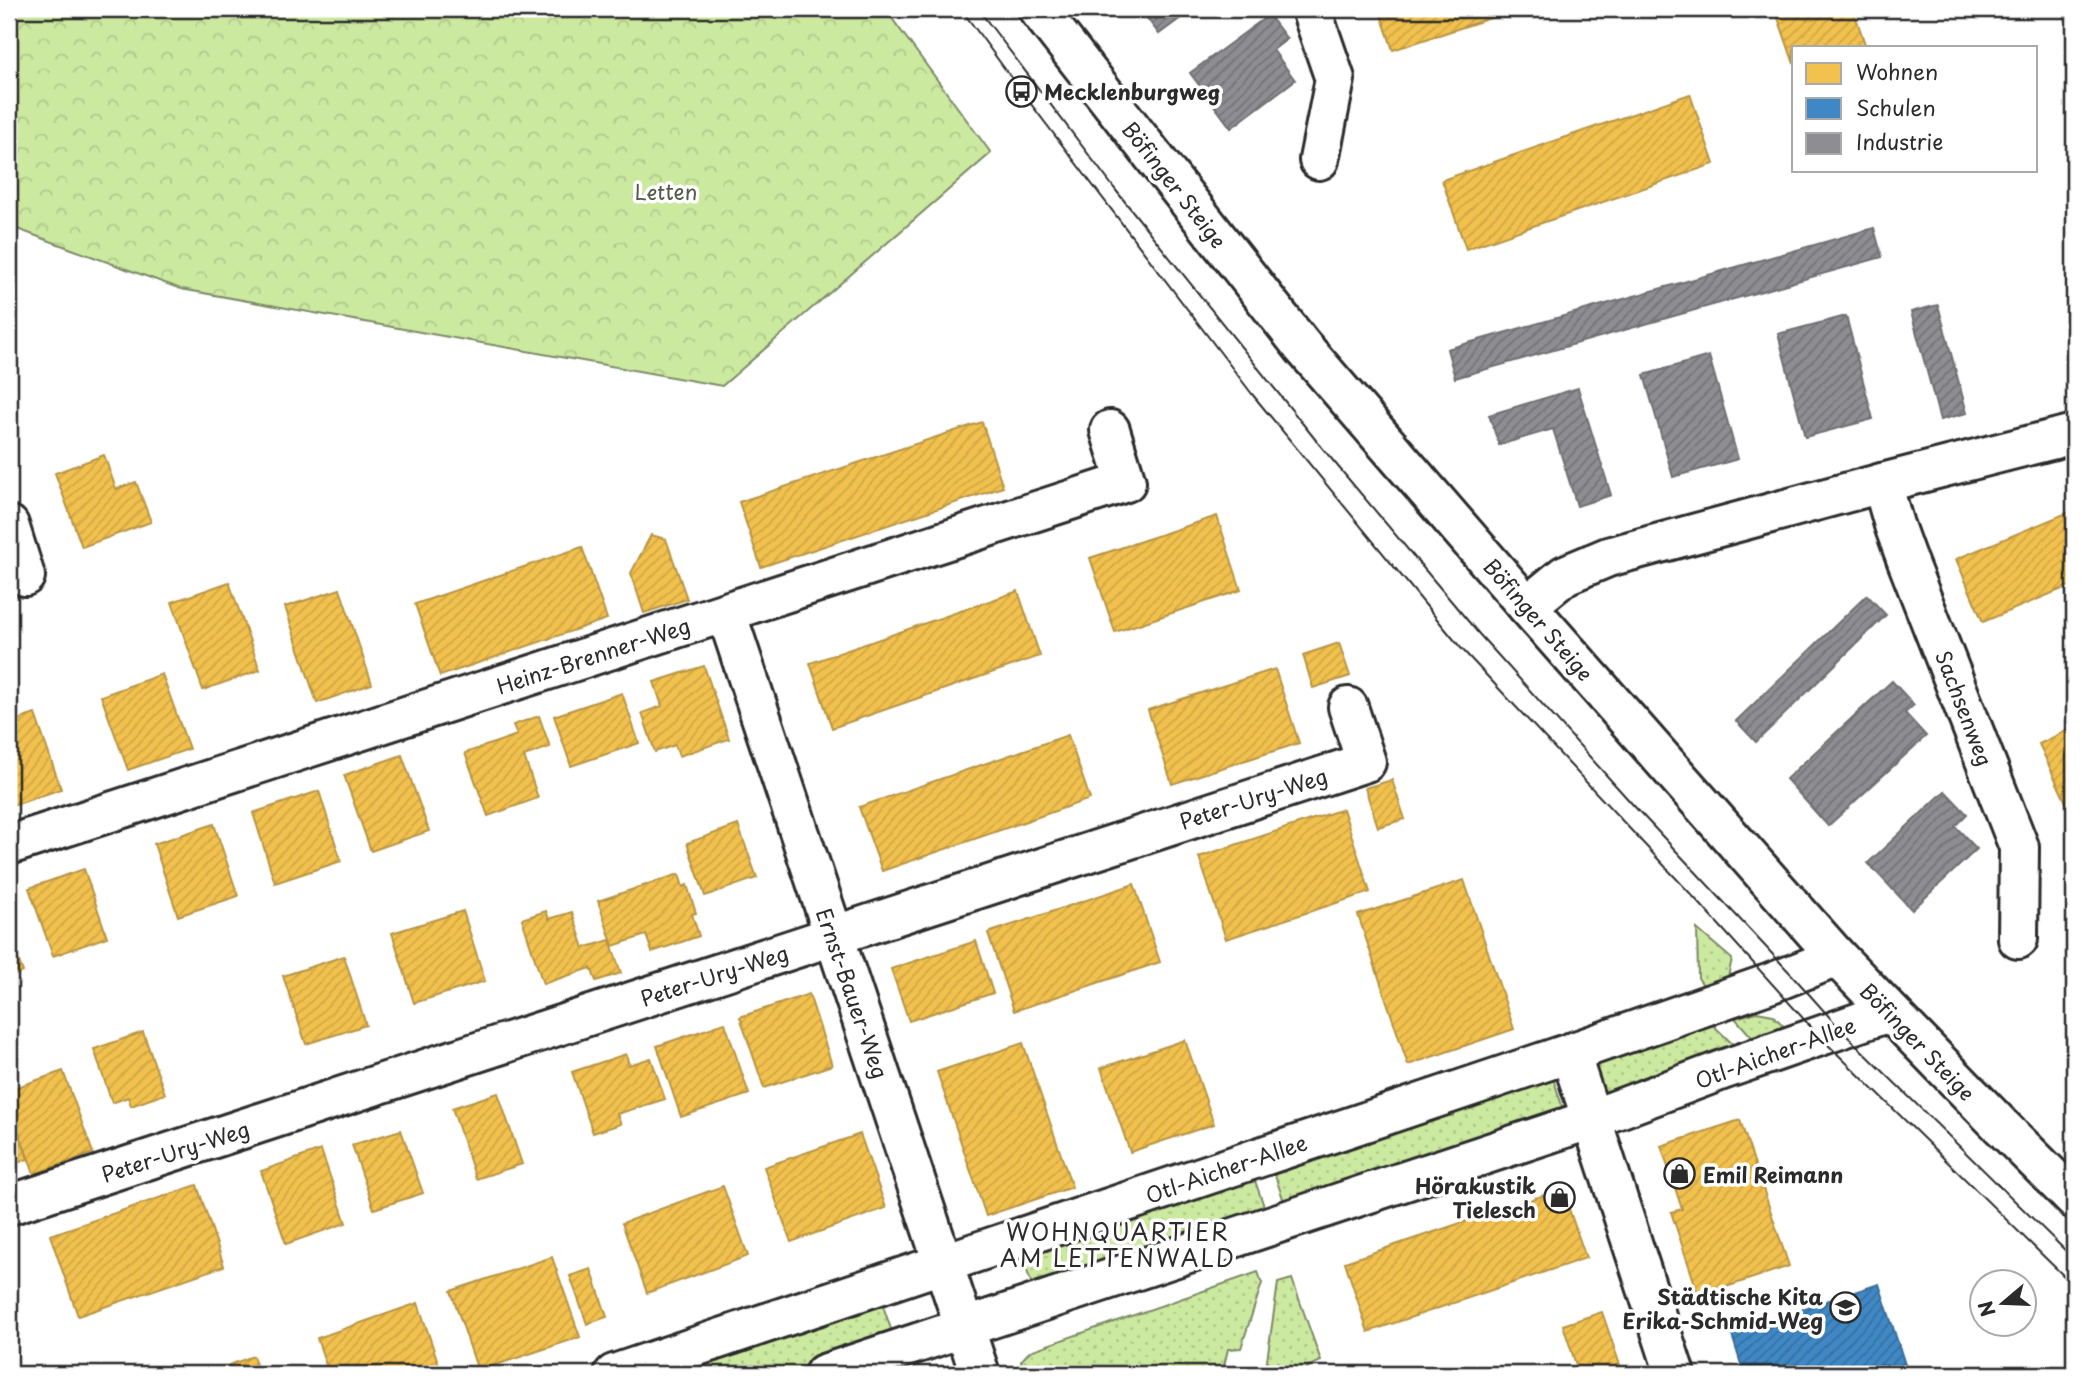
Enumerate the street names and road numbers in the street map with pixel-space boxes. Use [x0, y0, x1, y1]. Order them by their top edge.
street label: Böfinger Steige [1115, 114, 1235, 254]
street label: Böfinger Steige [1477, 551, 1601, 687]
street label: Heinz-Brenner-Weg [492, 609, 694, 701]
street label: Sachsenweg [1928, 645, 2002, 771]
street label: Peter-Ury-Weg [1175, 759, 1331, 837]
street label: Ernst-Bauer-Weg [809, 904, 897, 1082]
street label: Peter-Ury-Weg [636, 936, 792, 1014]
street label: Böfinger Steige [1853, 975, 1983, 1107]
street label: Otl-Aicher-Allee [1690, 1008, 1860, 1096]
street label: Peter-Ury-Weg [97, 1112, 253, 1190]
street label: Otl-Aicher-Allee [1141, 1125, 1311, 1211]

